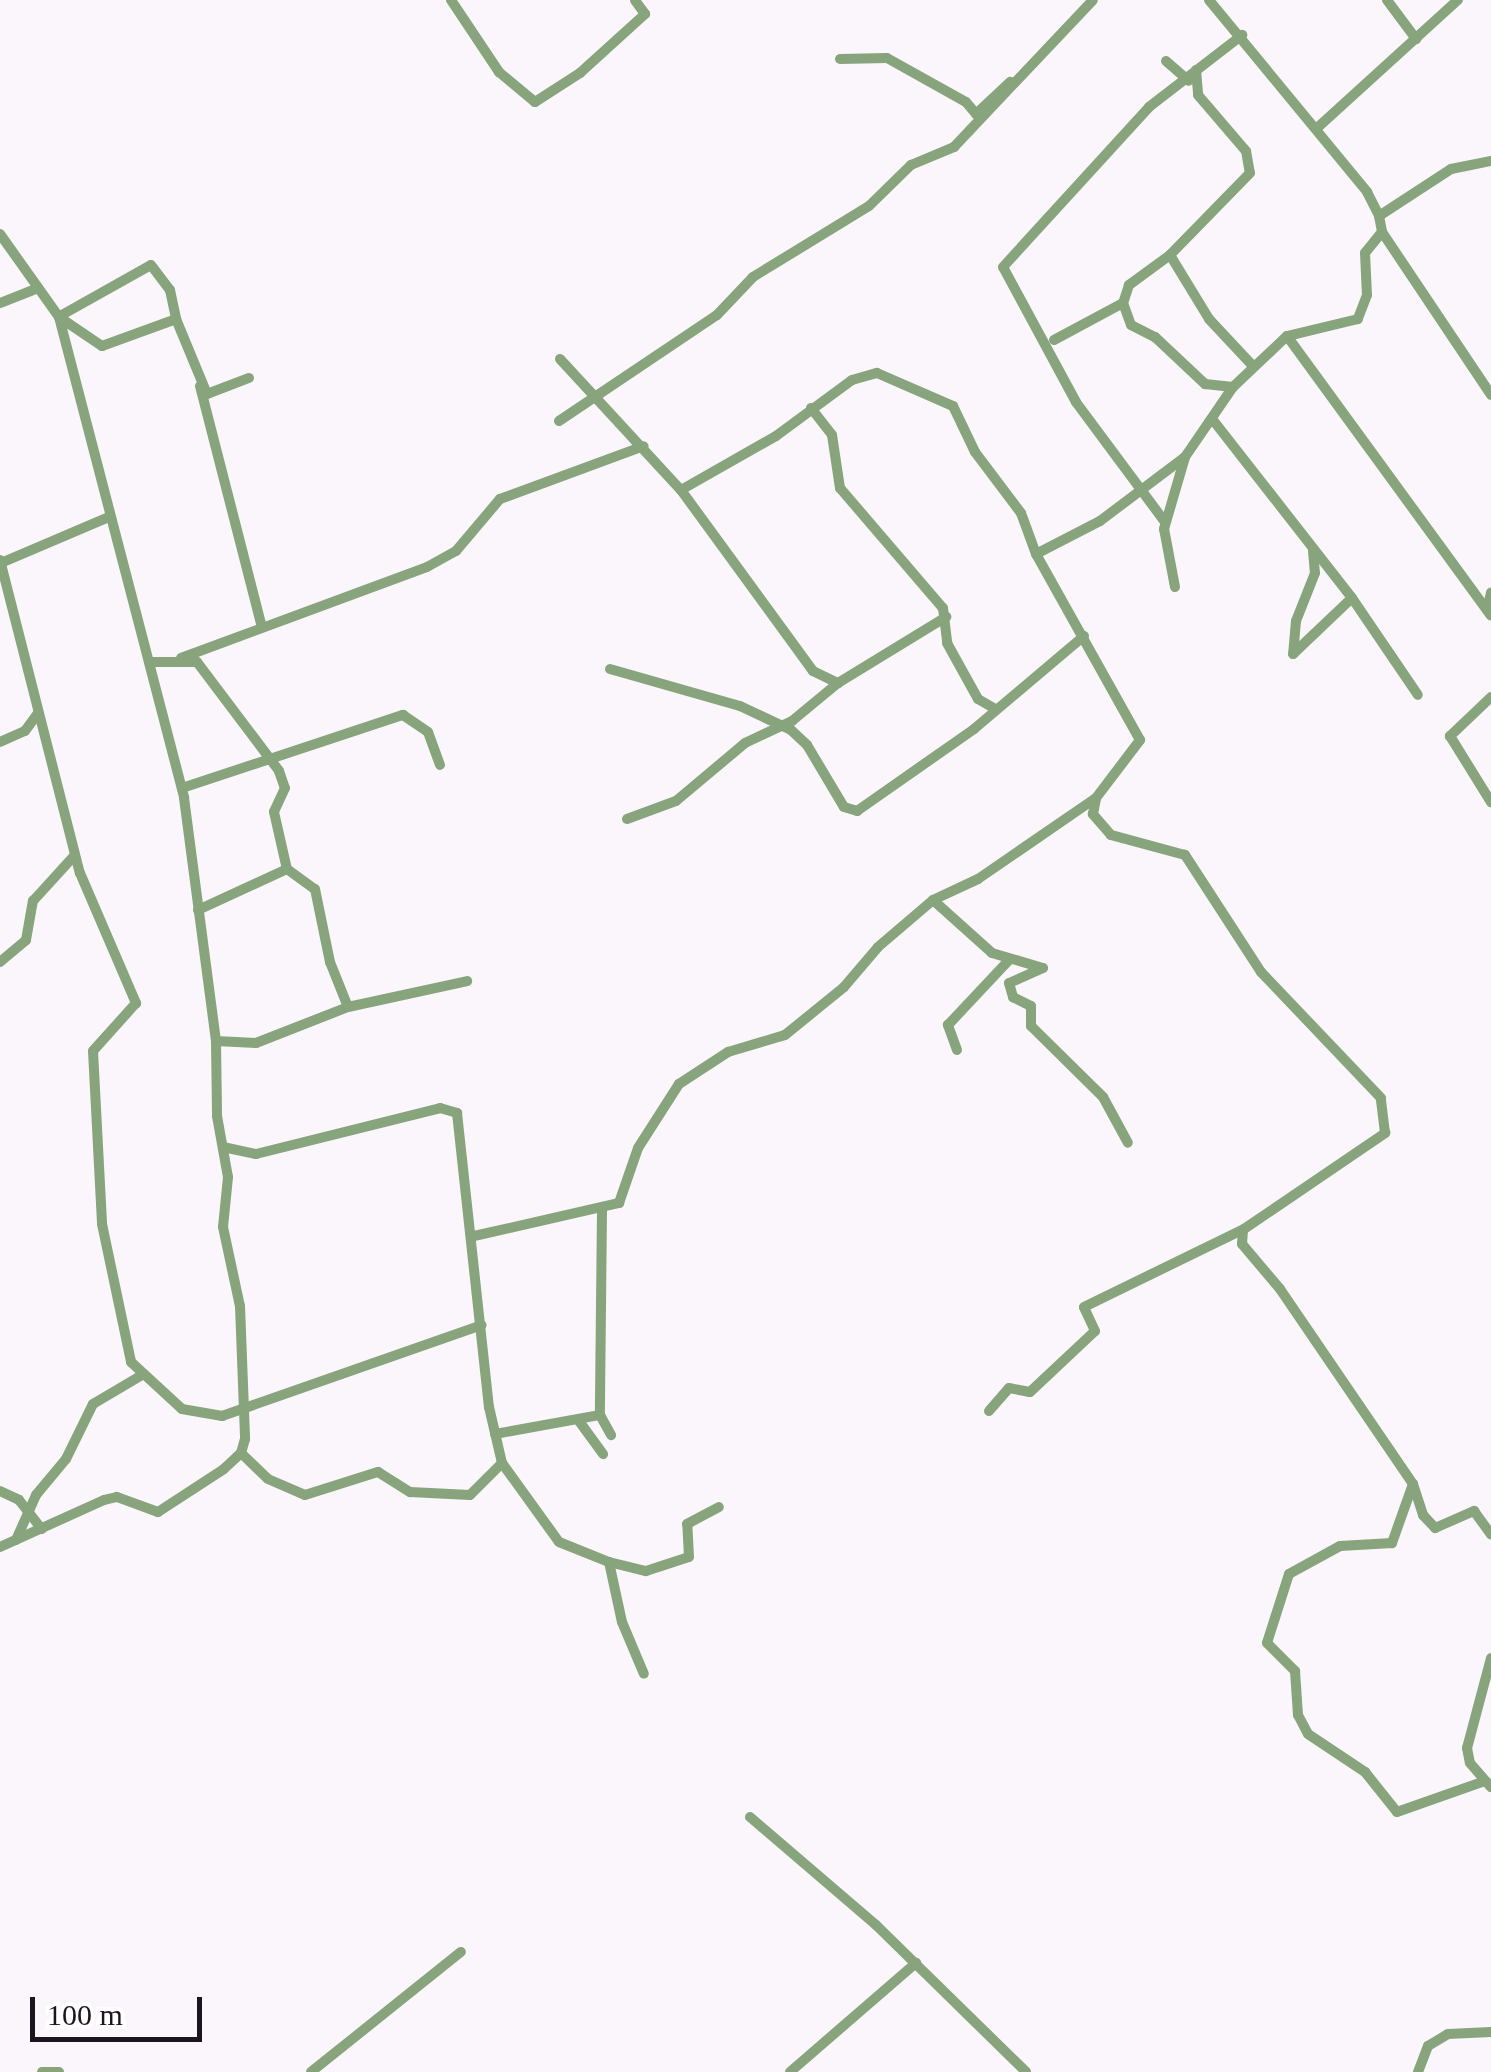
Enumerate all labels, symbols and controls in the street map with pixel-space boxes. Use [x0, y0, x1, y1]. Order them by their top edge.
scale bar [35, 1977, 208, 2039]
text: 100 m [47, 1998, 123, 2031]

